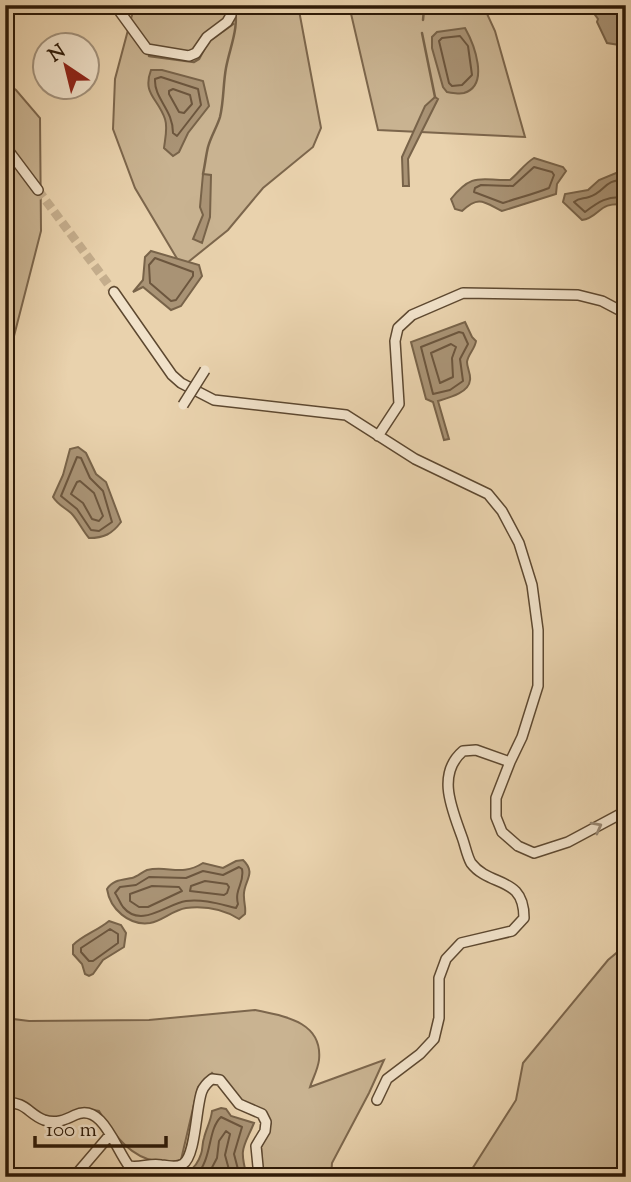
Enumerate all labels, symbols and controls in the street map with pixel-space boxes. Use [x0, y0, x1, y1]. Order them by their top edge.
north arrow [32, 32, 102, 102]
text: N [44, 39, 72, 70]
one-way arrow [590, 822, 602, 835]
scale bar [35, 1105, 166, 1149]
text: 100 m [46, 1116, 97, 1146]

